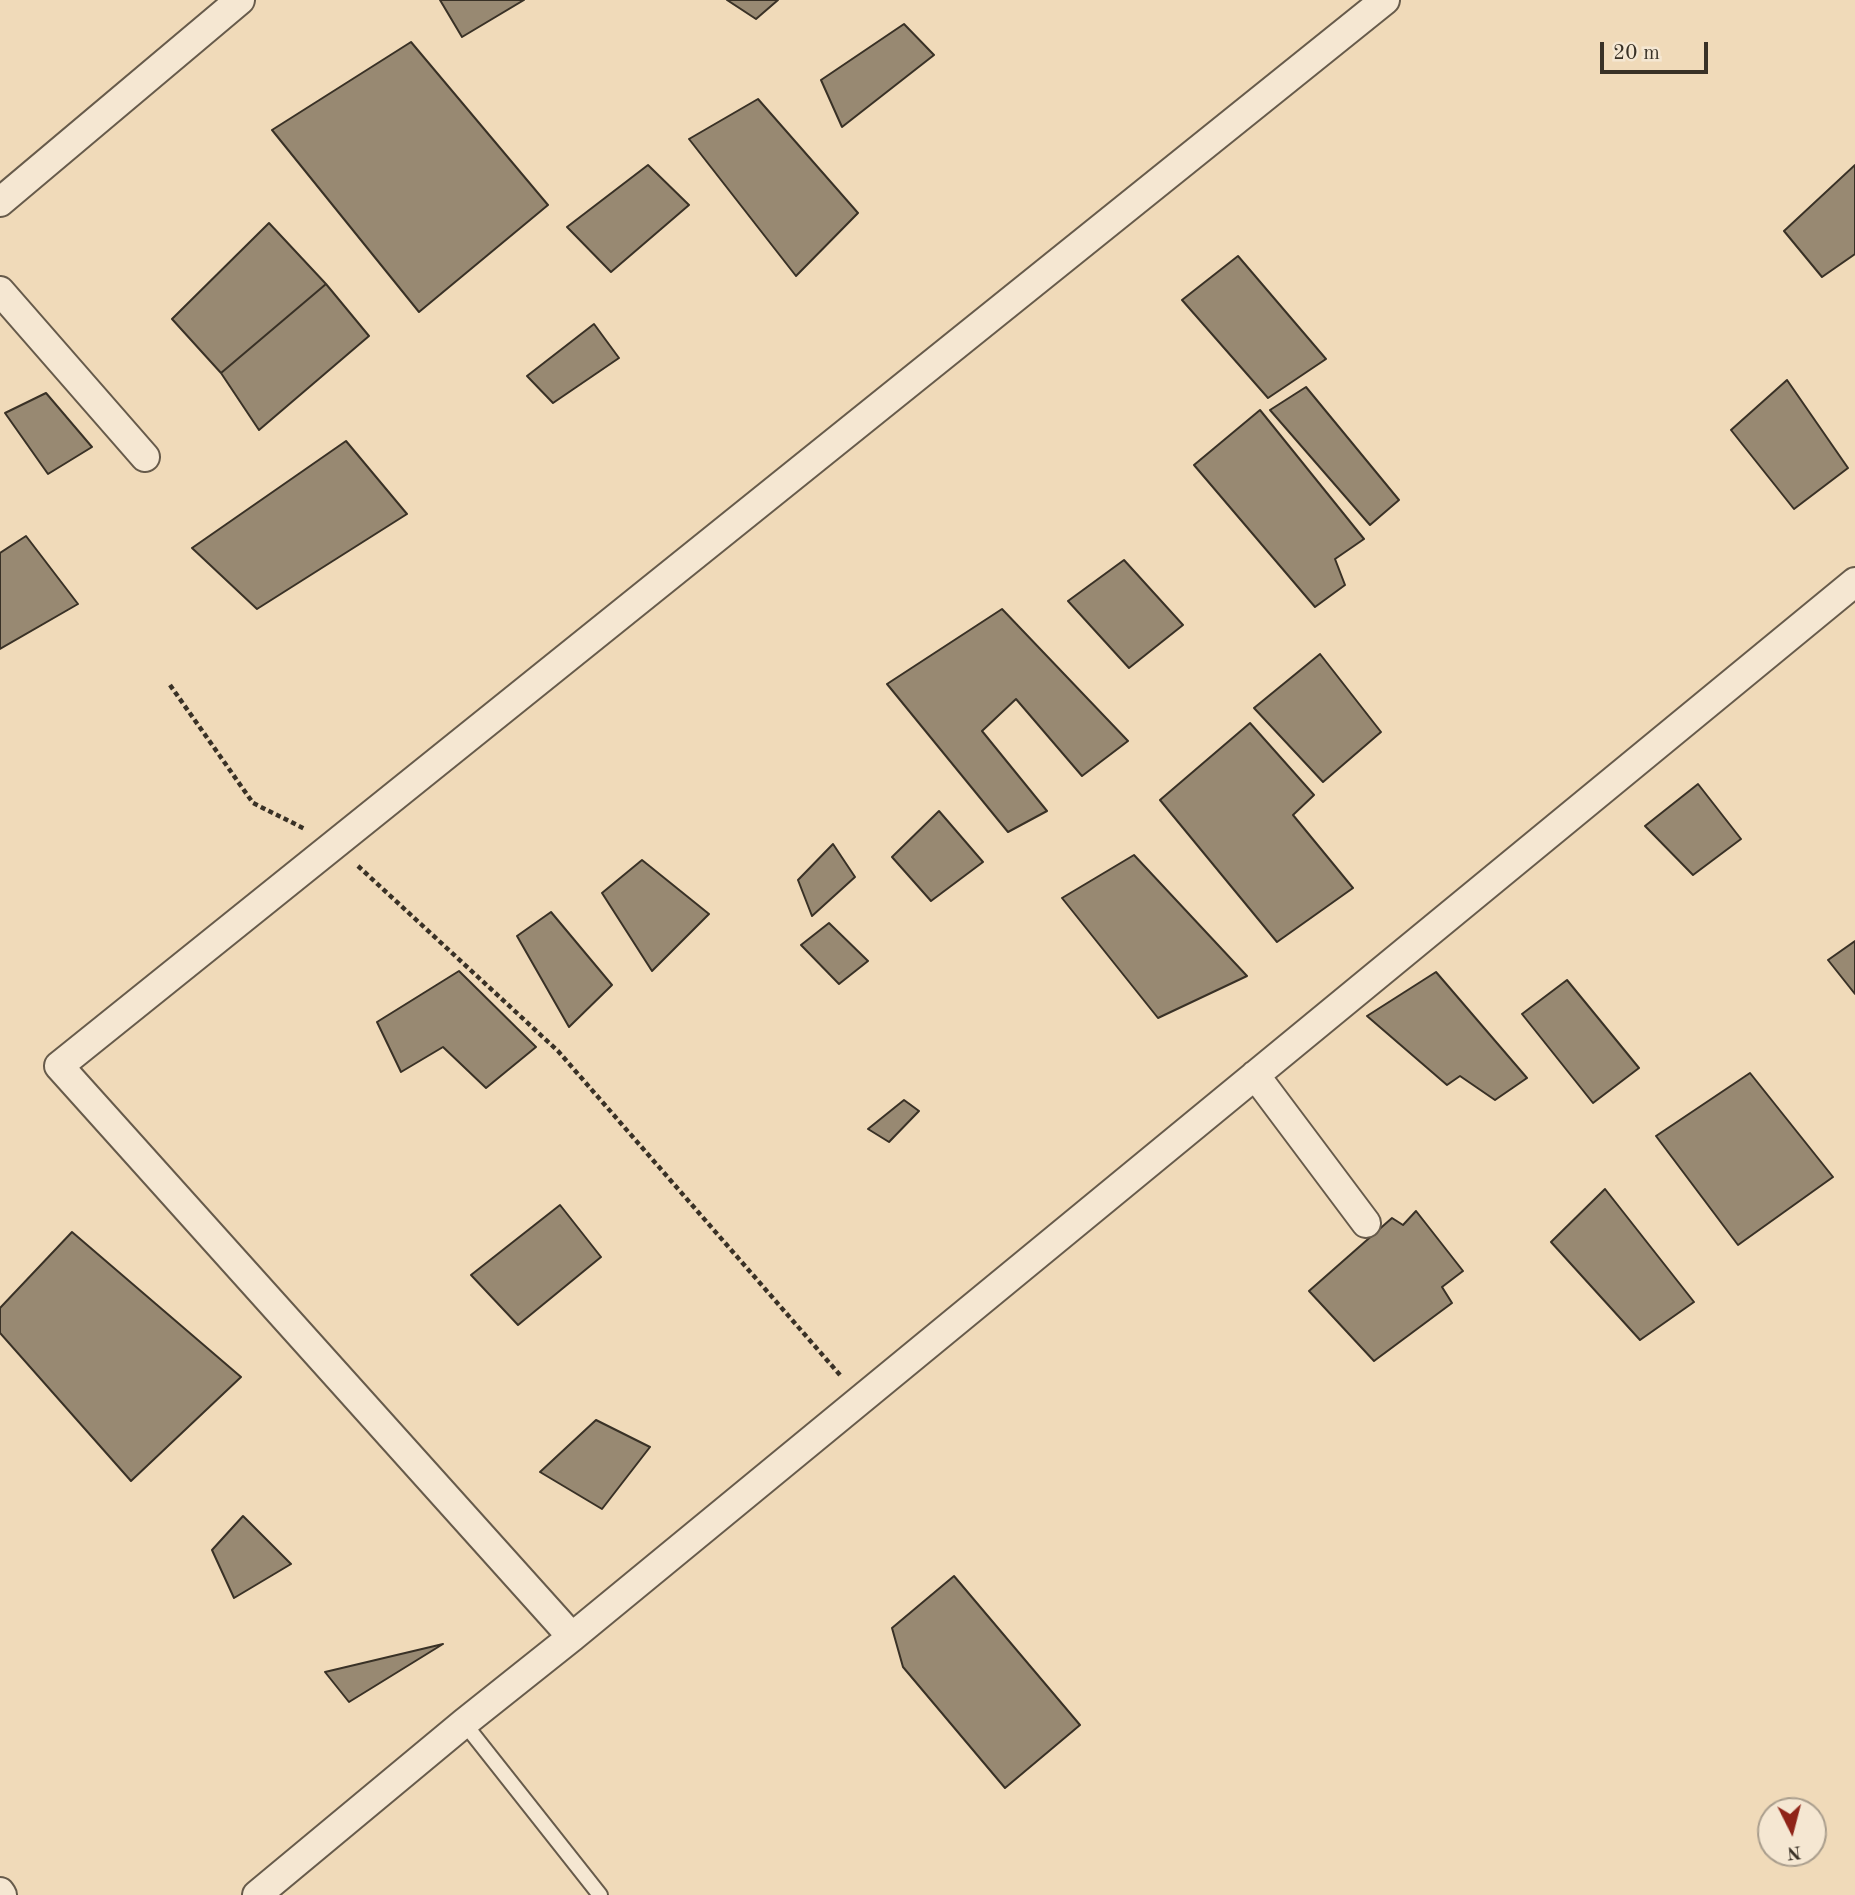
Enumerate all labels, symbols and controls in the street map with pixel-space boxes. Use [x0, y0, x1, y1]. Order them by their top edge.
scale bar [1603, 28, 1712, 72]
text: 20 m [1613, 43, 1660, 64]
north arrow [1757, 1797, 1827, 1867]
text: N [1786, 1841, 1802, 1862]

